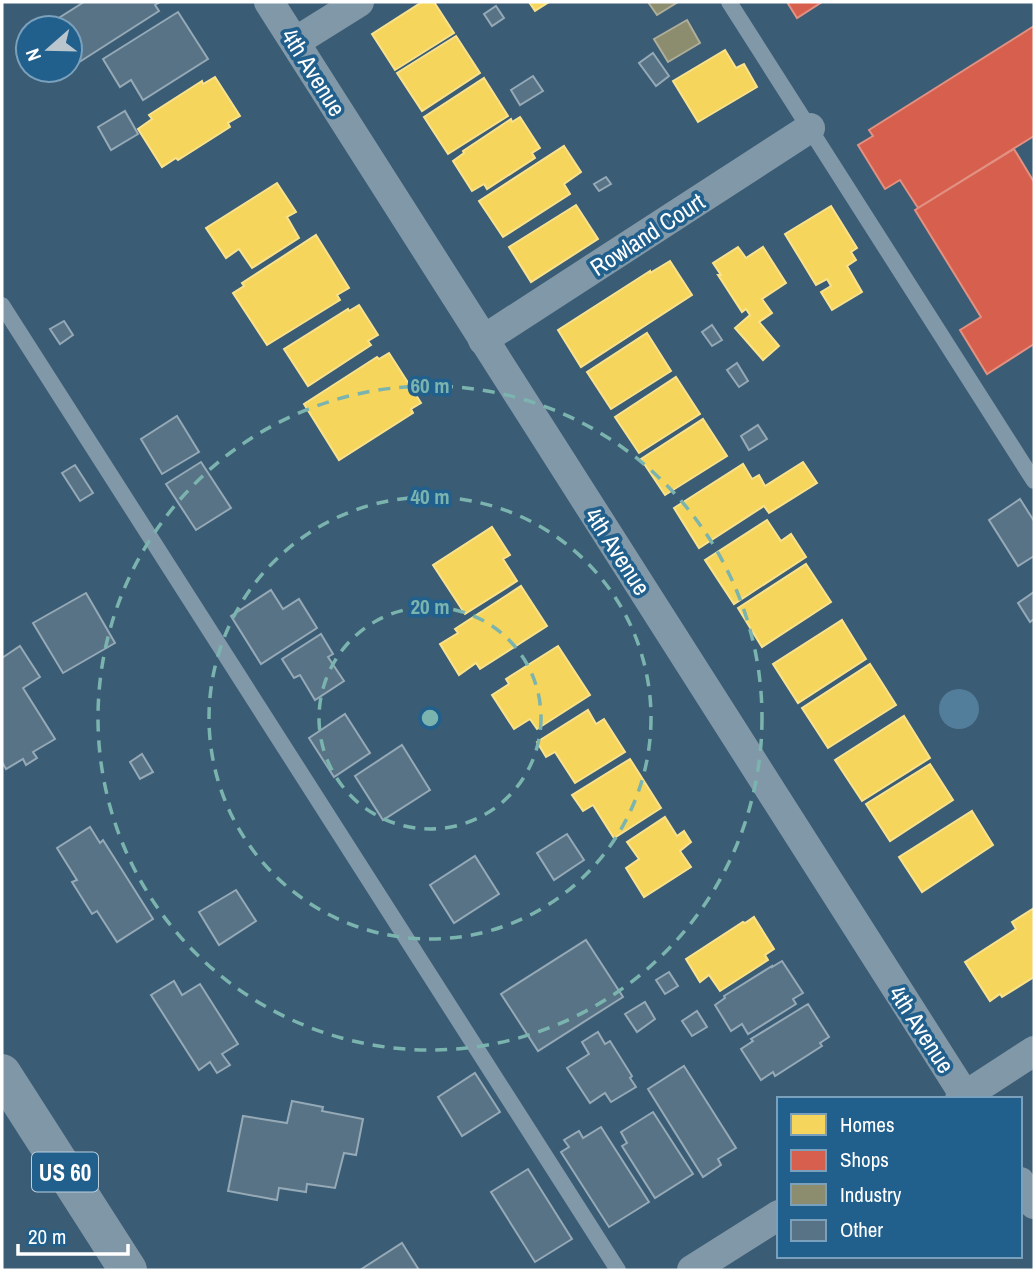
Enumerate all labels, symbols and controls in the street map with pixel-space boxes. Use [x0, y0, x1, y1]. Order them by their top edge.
north arrow [14, 14, 84, 84]
street label: 4th Avenue [274, 22, 354, 122]
text: N [19, 45, 47, 65]
street label: Rowland Court [584, 185, 711, 283]
text: 60 m [410, 371, 450, 400]
text: 40 m [410, 482, 450, 511]
street label: 4th Avenue [578, 501, 658, 601]
text: 20 m [410, 592, 450, 621]
centre of rings [418, 706, 442, 730]
street label: 4th Avenue [882, 979, 962, 1079]
legend [777, 1097, 1022, 1258]
text: Homes [840, 1110, 895, 1139]
text: Shops [840, 1145, 889, 1174]
road number: US 60 [32, 1152, 98, 1191]
text: Industry [840, 1180, 902, 1209]
scale bar [18, 1212, 128, 1256]
text: Other [840, 1215, 883, 1244]
text: 20 m [28, 1222, 66, 1251]

